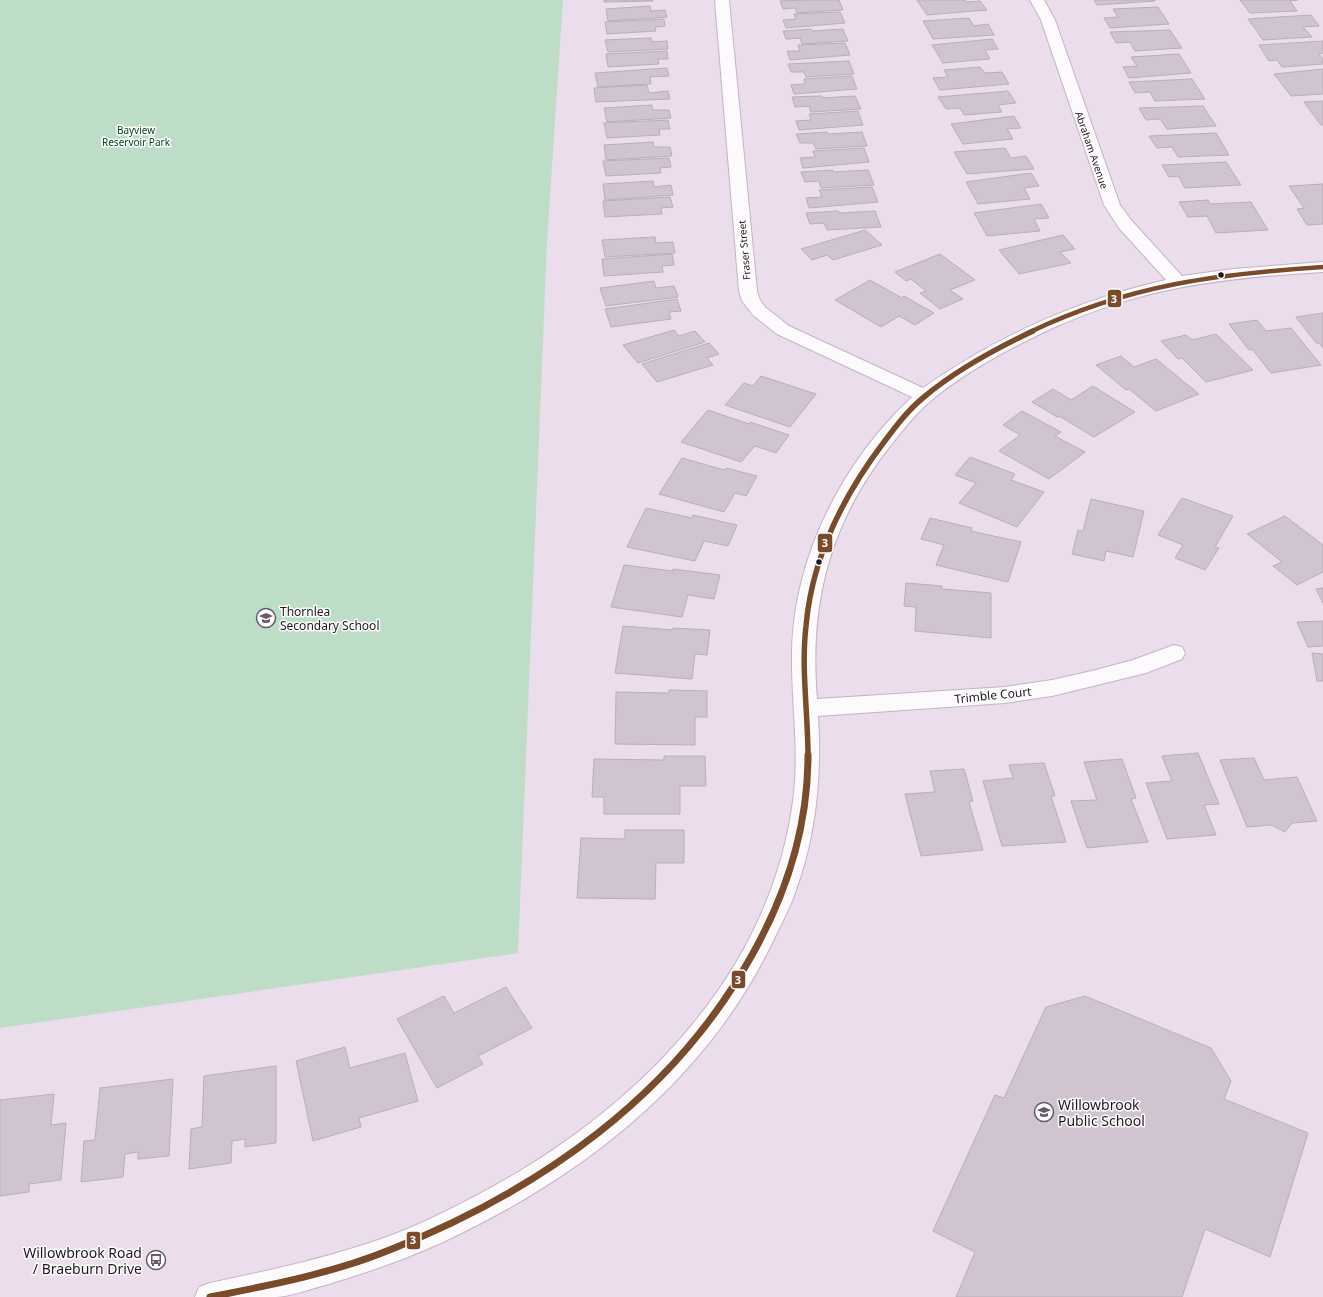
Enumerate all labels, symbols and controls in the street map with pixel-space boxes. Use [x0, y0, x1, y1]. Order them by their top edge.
street label: Abraham Avenue [1072, 109, 1112, 191]
park label: Bayview Reservoir Park [102, 123, 171, 149]
street label: Fraser Street [734, 219, 754, 280]
unlabelled marker [1216, 270, 1226, 280]
line badge: 3 [1107, 289, 1122, 308]
text: 3 [1111, 291, 1117, 306]
line badge: 3 [817, 533, 833, 553]
text: 3 [822, 535, 828, 550]
unlabelled marker [814, 557, 824, 567]
place label: Thornlea Secondary School [280, 603, 379, 634]
school or university icon: Thornlea Secondary School [255, 607, 277, 629]
street label: Trimble Court [954, 682, 1033, 707]
line badge: 3 [731, 970, 746, 989]
text: 3 [735, 972, 741, 987]
place label: Willowbrook Public School [1058, 1095, 1145, 1130]
school or university icon: Willowbrook Public School [1033, 1101, 1055, 1123]
line badge: 3 [406, 1231, 421, 1250]
text: 3 [410, 1232, 416, 1247]
place label: Willowbrook Road / Braeburn Drive [23, 1243, 142, 1278]
bus stop icon: Willowbrook Road / Braeburn Drive [145, 1249, 167, 1271]

